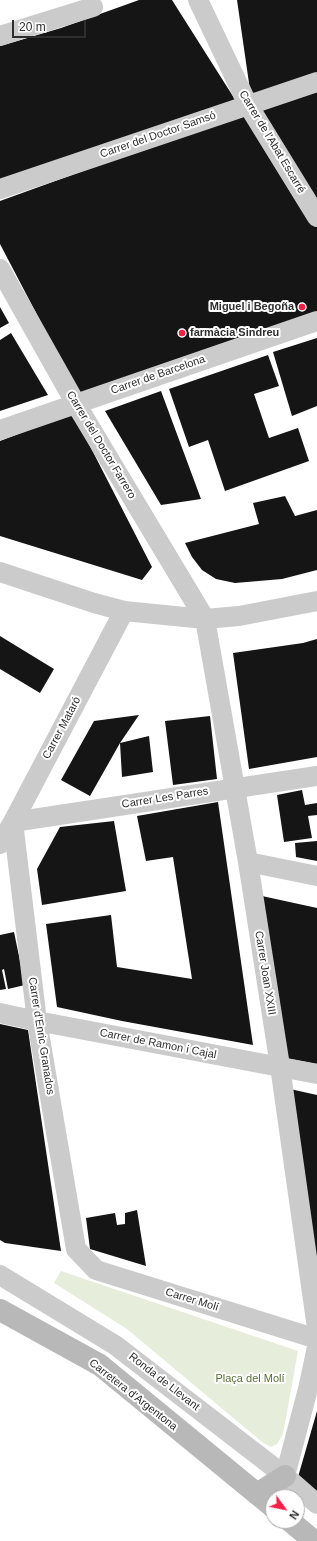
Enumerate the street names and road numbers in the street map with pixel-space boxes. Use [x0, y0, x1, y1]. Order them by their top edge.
street label: Carrer de l'Abat Escarré [236, 88, 308, 196]
street label: Carrer del Doctor Samsó [98, 109, 218, 161]
street label: Carrer de Barcelona [109, 353, 207, 397]
street label: Carrer del Doctor Farrero [64, 389, 138, 501]
street label: Carrer Mataró [40, 695, 84, 761]
street label: Carrer Les Parres [121, 785, 209, 811]
street label: Carrer Joan XXIII [252, 930, 278, 1016]
street label: Carrer d'Enric Granados [25, 976, 57, 1096]
street label: Carrer de Ramon i Cajal [99, 1026, 217, 1062]
street label: Carrer Molí [164, 1286, 220, 1314]
street label: Ronda de Llevant [126, 1350, 202, 1414]
street label: Carretera d'Argentona [86, 1356, 180, 1434]

